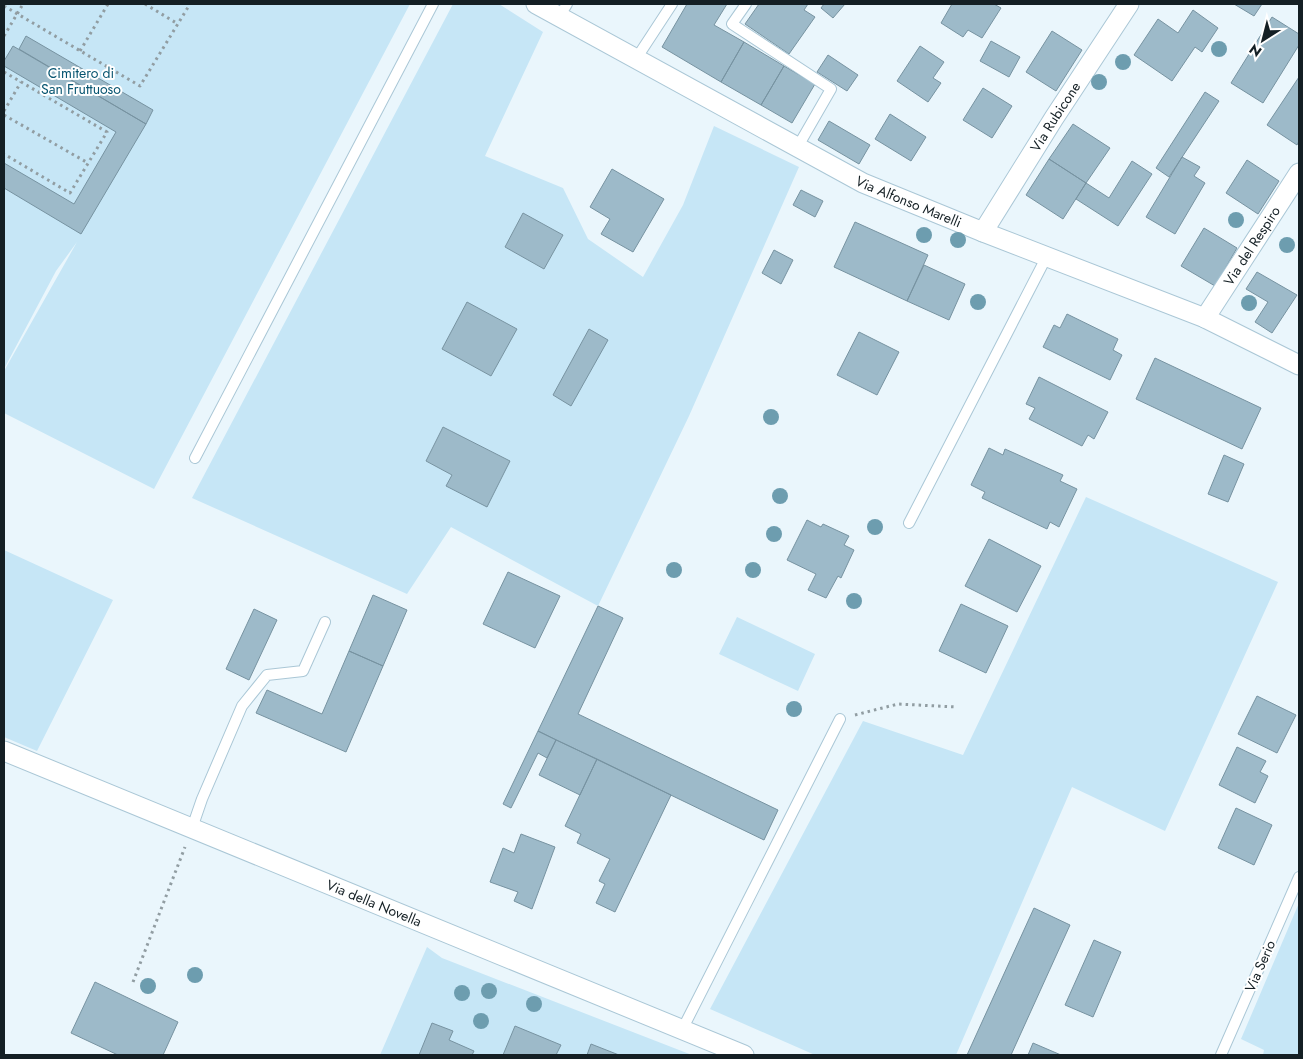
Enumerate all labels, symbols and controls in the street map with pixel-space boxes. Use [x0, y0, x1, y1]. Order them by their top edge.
north arrow [1238, 15, 1288, 65]
text: N [1245, 39, 1266, 62]
park label: Cimitero di San Fruttuoso [41, 63, 121, 99]
street label: Via Rubicone [1025, 78, 1085, 156]
street label: Via Alfonso Marelli [852, 171, 965, 232]
street label: Via del Respiro [1219, 202, 1285, 289]
street label: Via della Novella [323, 875, 425, 931]
street label: Via Serio [1240, 937, 1280, 995]

